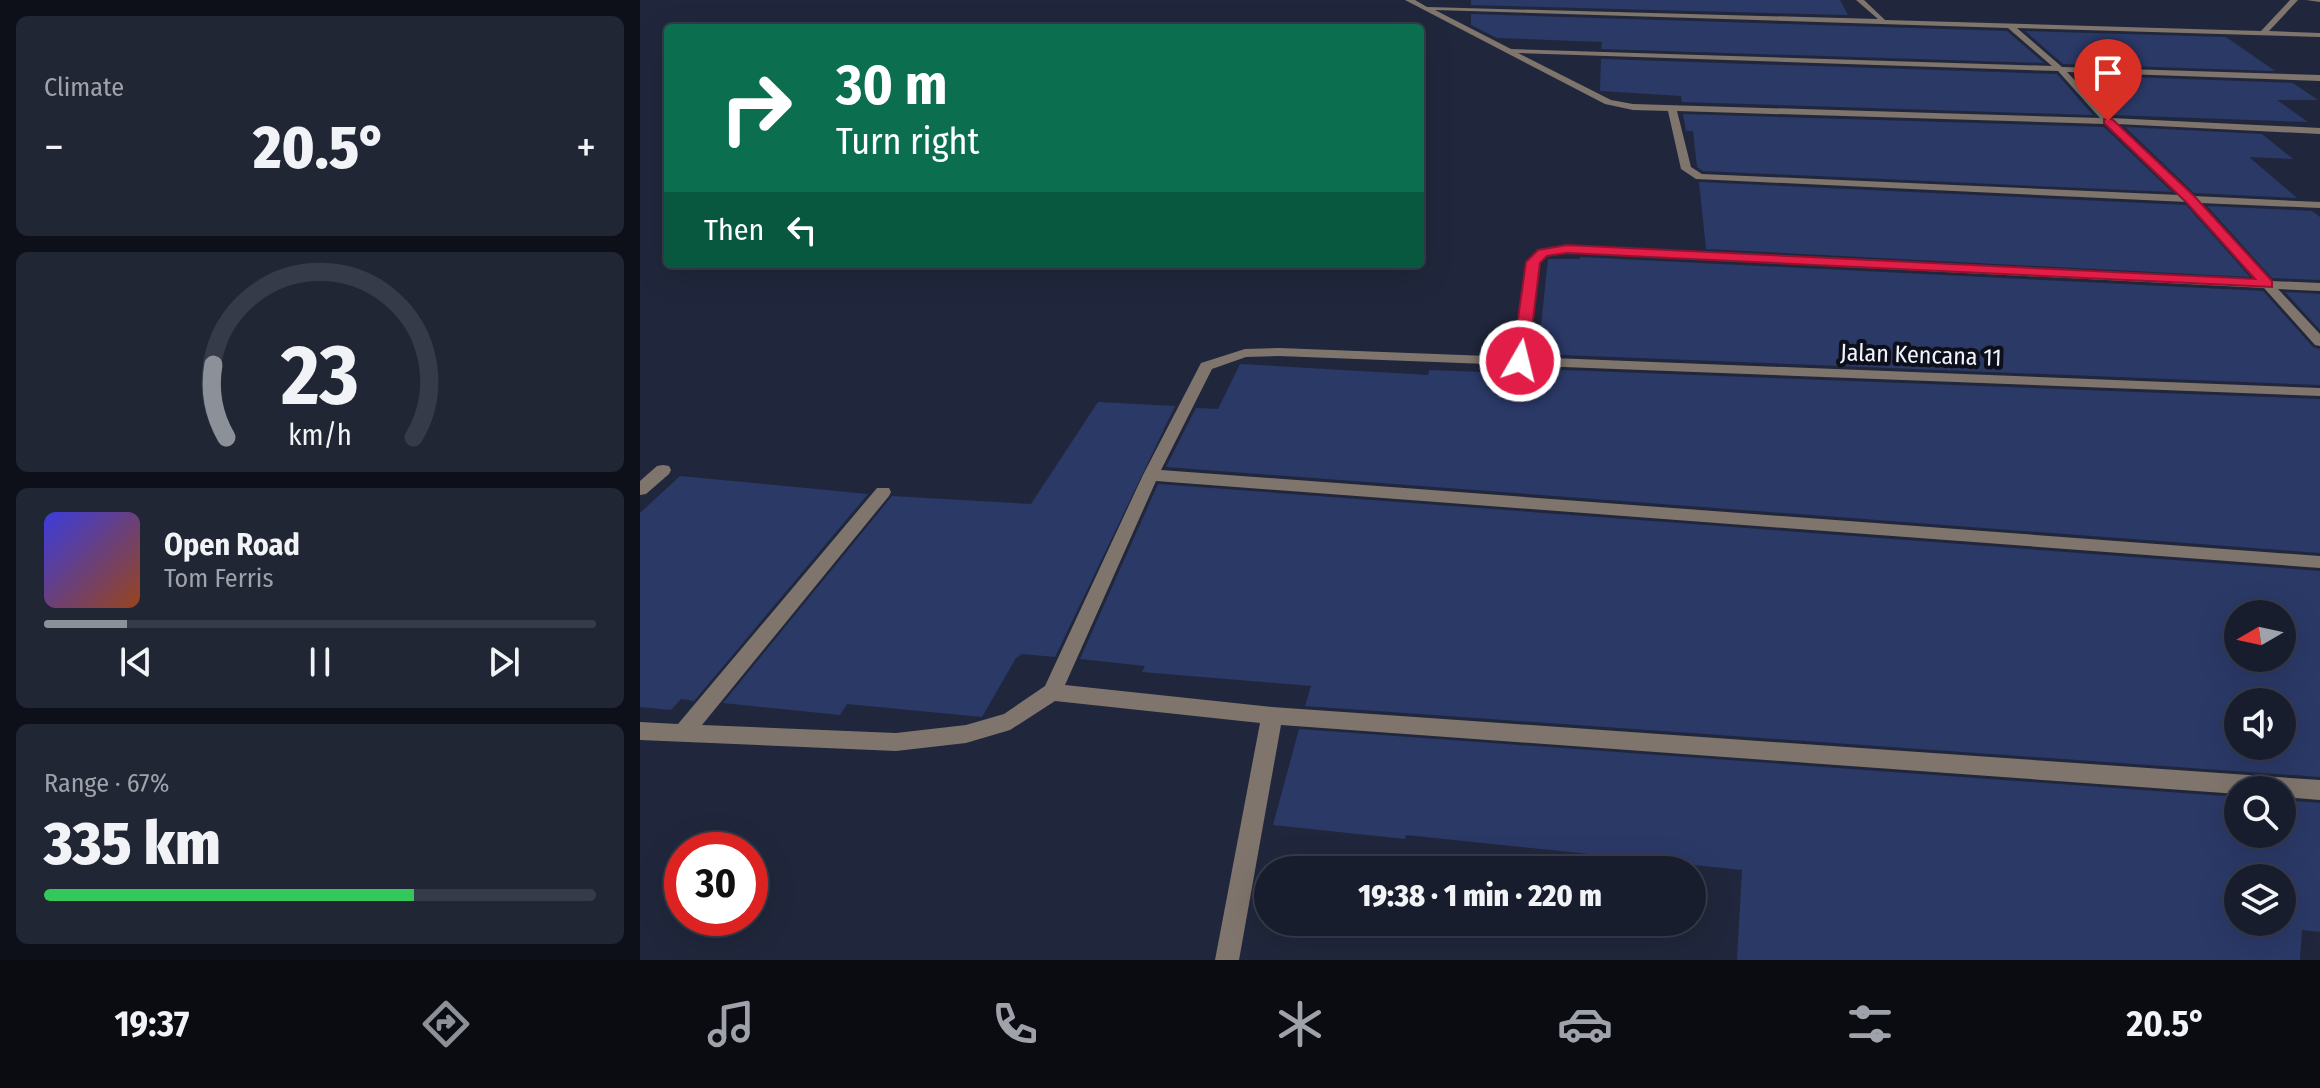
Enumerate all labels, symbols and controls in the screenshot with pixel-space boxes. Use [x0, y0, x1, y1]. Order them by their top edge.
pin [2074, 39, 2142, 121]
icon: arrive [2086, 51, 2130, 95]
text: 30 m [836, 52, 947, 119]
icon: right [704, 56, 808, 160]
text: Climate [44, 72, 124, 103]
text: 20.5° [253, 112, 387, 184]
text: Turn right [836, 120, 979, 164]
text: − [44, 121, 64, 174]
text: + [576, 121, 596, 174]
icon: left [780, 208, 824, 252]
text: Then [704, 212, 764, 248]
position arrow [1478, 319, 1562, 403]
text: 23 [280, 326, 359, 426]
street label: Jalan Kencana 11 [1840, 338, 2002, 372]
text: km/h [288, 418, 352, 453]
text: Open Road [164, 527, 300, 563]
text: Tom Ferris [164, 563, 274, 594]
north arrow [2224, 600, 2296, 672]
map controls [2224, 600, 2296, 936]
icon: previous [114, 640, 158, 684]
icon: pause [298, 640, 342, 684]
icon: next [482, 640, 526, 684]
button: sound [2224, 688, 2296, 760]
text: Range · 67% [44, 768, 169, 799]
button: search [2224, 776, 2296, 848]
text: 335 km [44, 808, 221, 880]
speed limit sign: 30 [664, 832, 768, 936]
button: layers [2224, 864, 2296, 936]
text: 19:38 · 1 min · 220 m [1358, 878, 1602, 914]
icon: directions [418, 996, 474, 1052]
icon: music [703, 996, 759, 1052]
icon: phone [987, 996, 1043, 1052]
icon: climate [1272, 996, 1328, 1052]
icon: car [1557, 996, 1613, 1052]
icon: filters [1842, 996, 1898, 1052]
text: 19:37 [114, 1002, 189, 1046]
text: 20.5° [2126, 1002, 2206, 1046]

